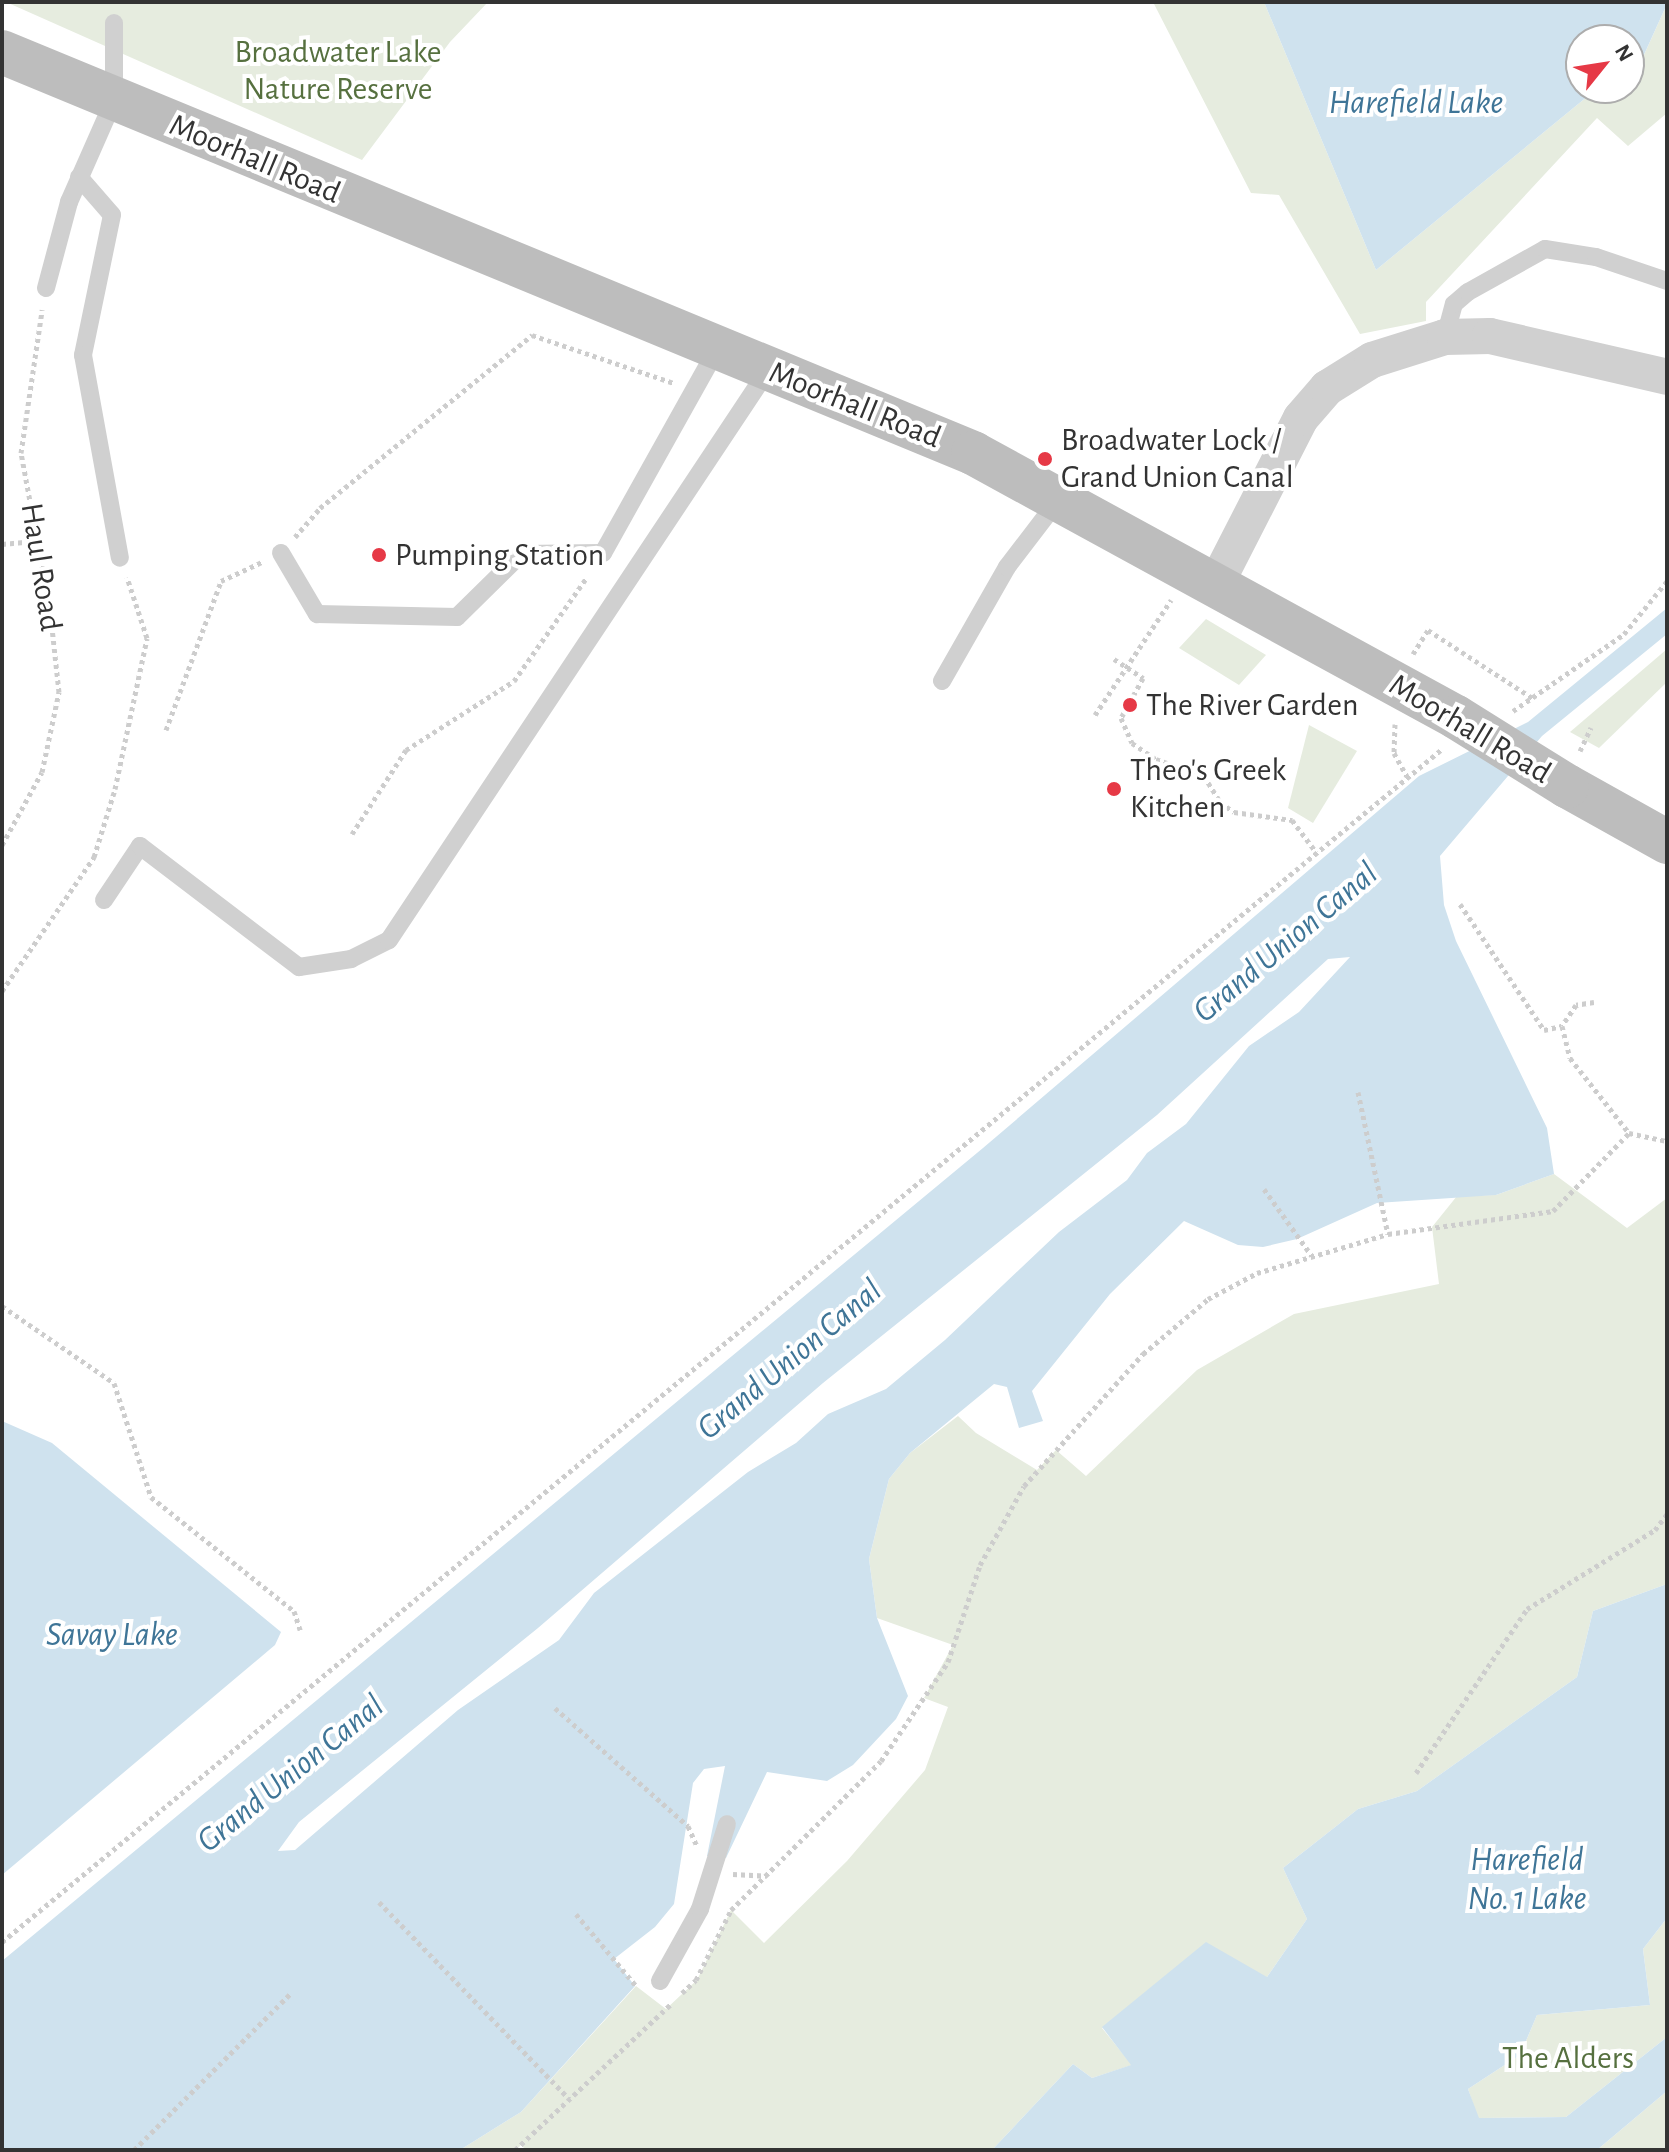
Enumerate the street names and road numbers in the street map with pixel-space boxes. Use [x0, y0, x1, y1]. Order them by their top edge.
street label: Moorhall Road [164, 106, 346, 212]
street label: Moorhall Road [763, 353, 947, 457]
street label: Haul Road [12, 500, 70, 634]
street label: Moorhall Road [1382, 666, 1558, 792]

